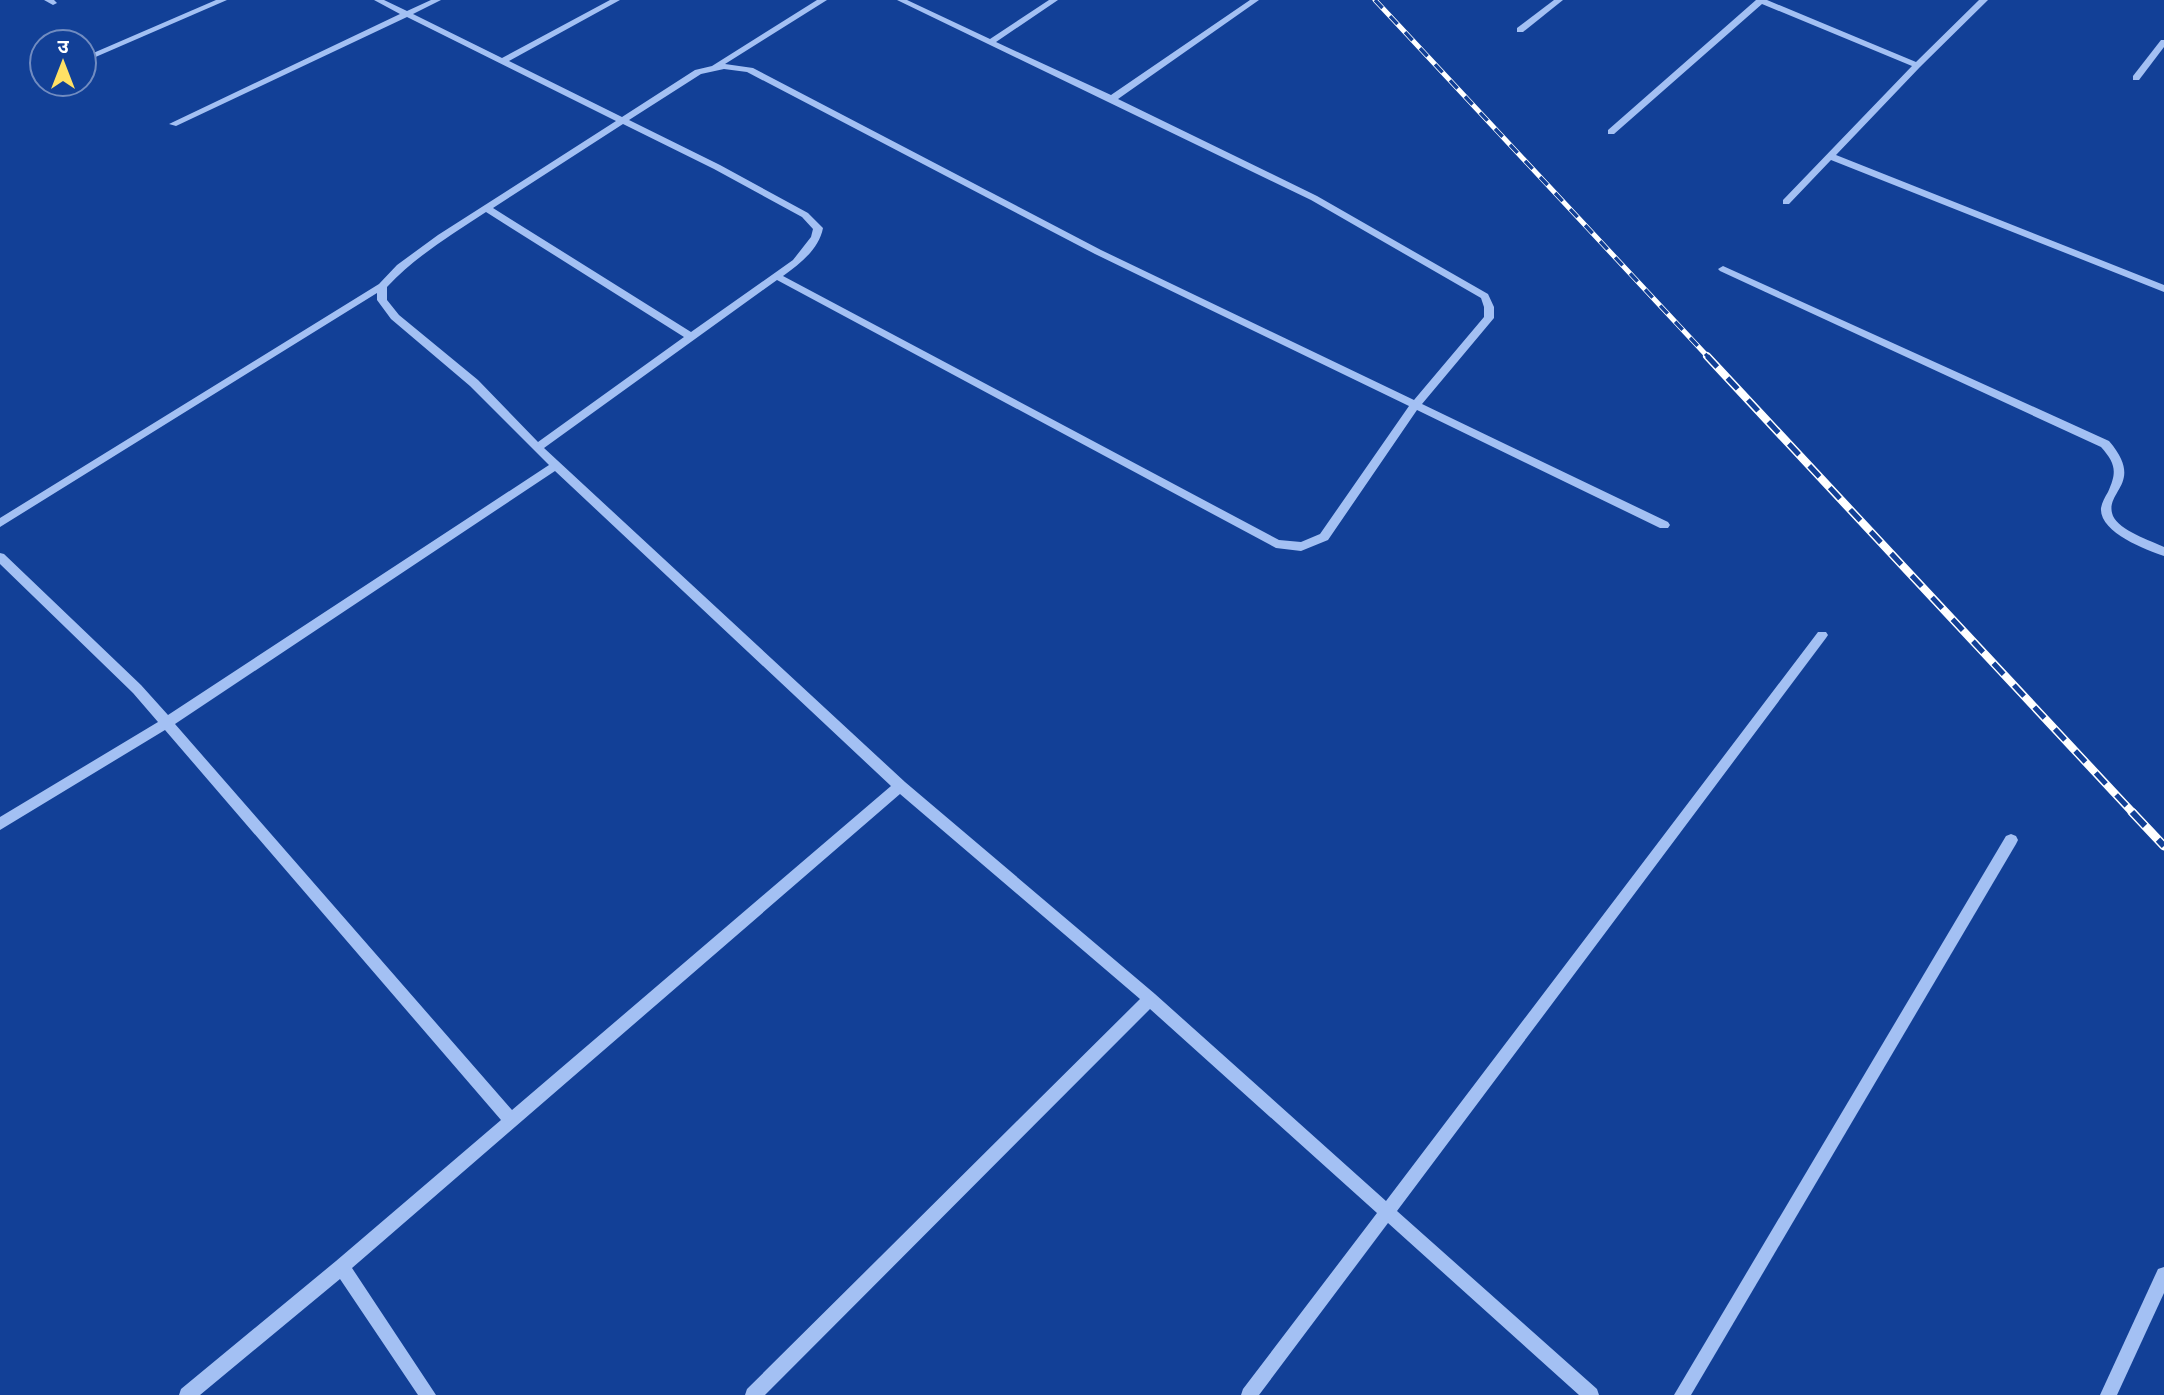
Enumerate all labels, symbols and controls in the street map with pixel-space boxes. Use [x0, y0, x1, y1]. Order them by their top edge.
north arrow [28, 28, 98, 98]
text: उ [57, 35, 69, 57]

